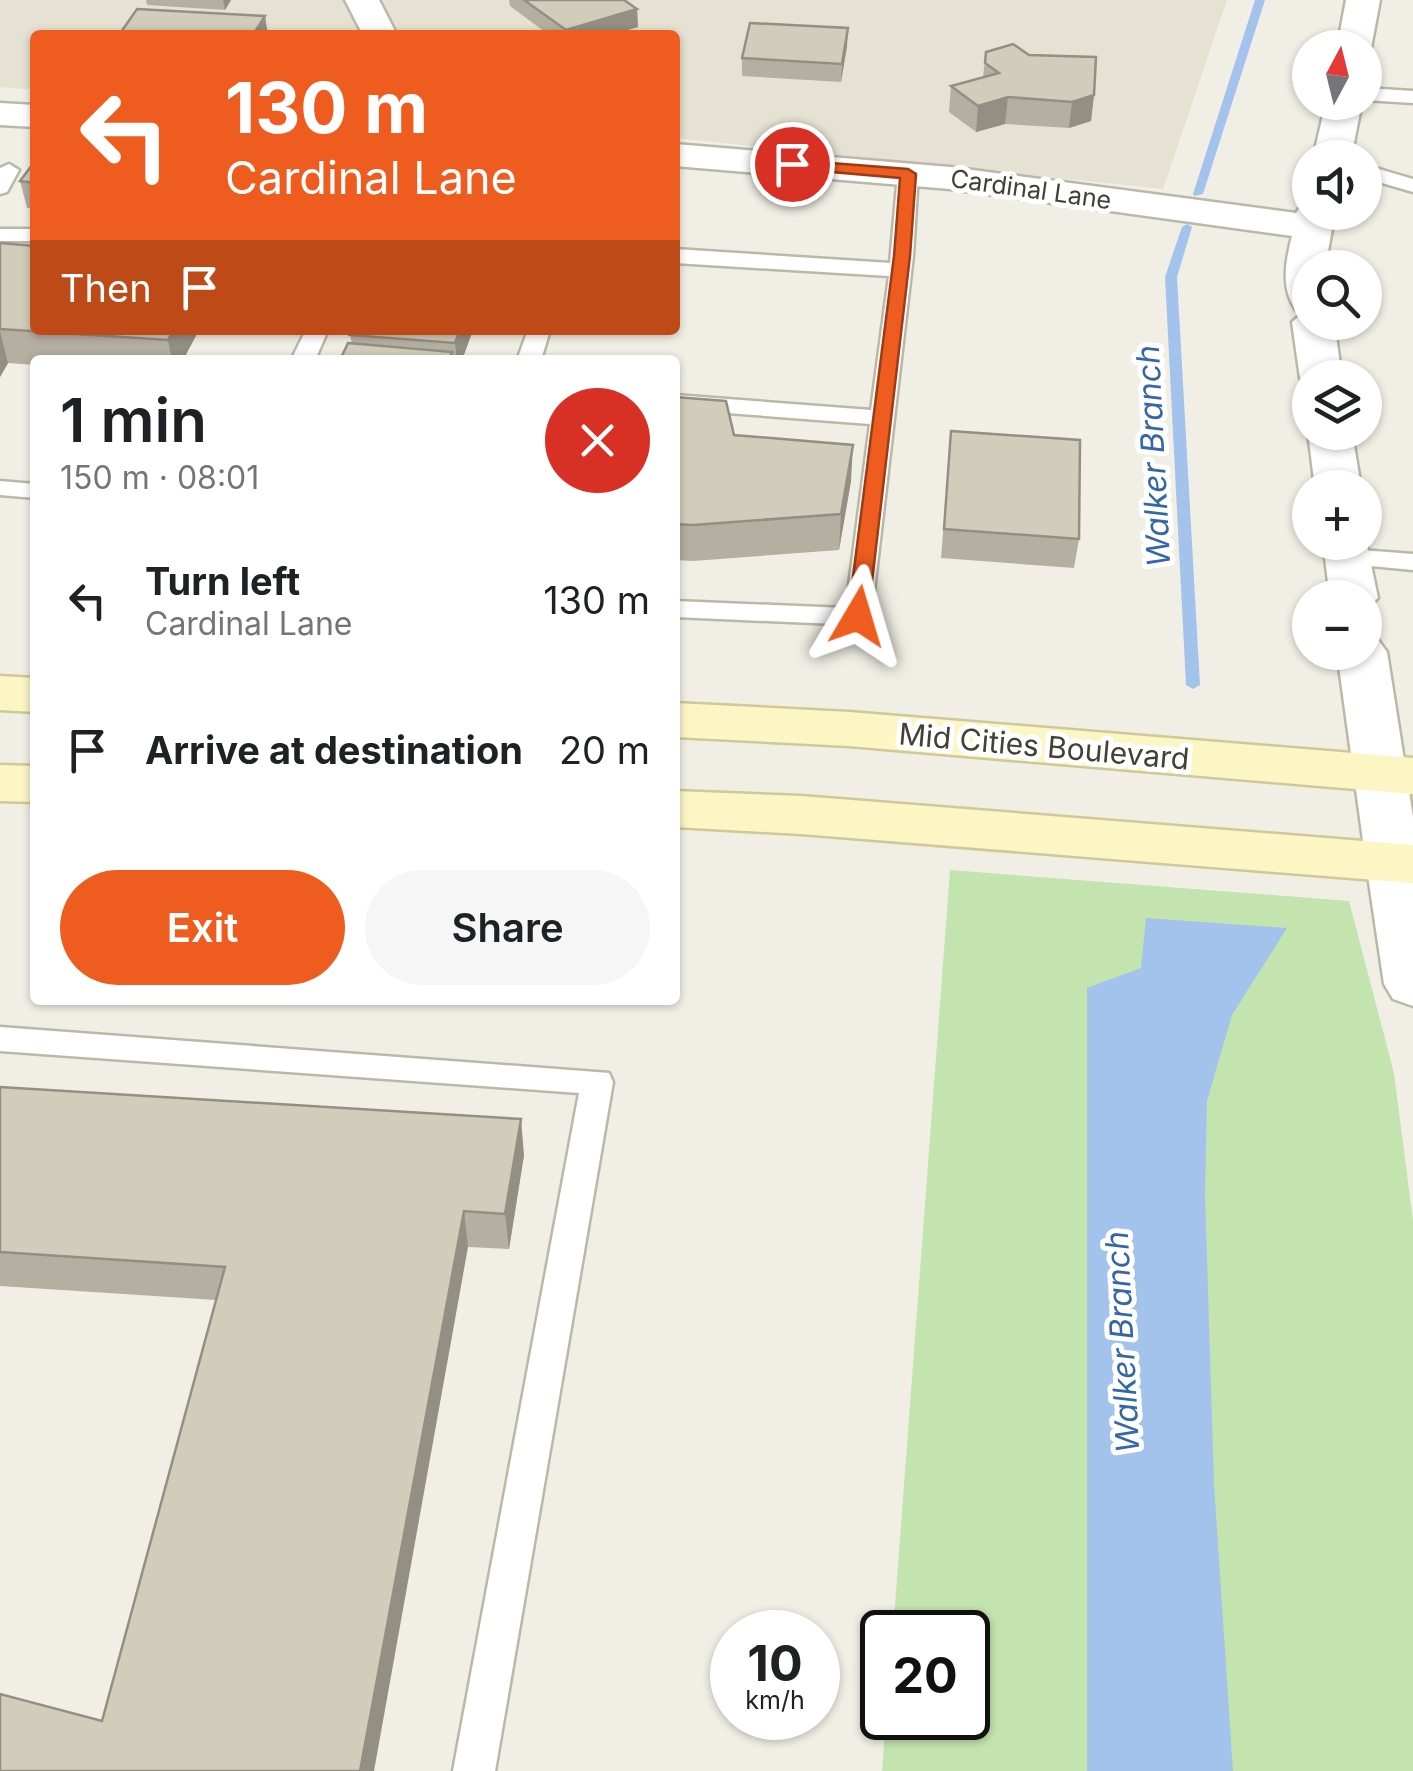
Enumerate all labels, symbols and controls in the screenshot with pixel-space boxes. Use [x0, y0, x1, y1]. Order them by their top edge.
north arrow [1292, 30, 1382, 120]
map controls [1292, 30, 1382, 670]
text: 130 m [225, 65, 428, 150]
icon: left [60, 70, 190, 200]
pin [750, 122, 835, 207]
icon: arrive [765, 137, 820, 192]
button: sound [1292, 140, 1382, 230]
text: Cardinal Lane [225, 150, 517, 205]
street label: Cardinal Lane [949, 163, 1113, 215]
button: search [1292, 250, 1382, 340]
icon: arrive [172, 260, 227, 315]
text: Then [60, 265, 152, 311]
water label: Walker Branch [1128, 344, 1178, 568]
button: layers [1292, 360, 1382, 450]
text: 1 min [60, 384, 207, 456]
button: close [545, 388, 650, 493]
text: 150 m · 08:01 [60, 458, 259, 497]
button: + [1292, 470, 1382, 560]
text: Turn left [145, 558, 300, 604]
position arrow [806, 564, 910, 668]
icon: left [60, 573, 115, 628]
text: 130 m [543, 577, 650, 623]
button: − [1292, 580, 1382, 670]
text: Cardinal Lane [145, 604, 352, 643]
street label: Mid Cities Boulevard [897, 715, 1191, 777]
icon: arrive [60, 723, 115, 778]
text: Arrive at destination [145, 727, 523, 773]
text: 20 m [559, 727, 650, 773]
button: Exit [60, 870, 345, 985]
button: Share [365, 870, 650, 985]
water label: Walker Branch [1097, 1230, 1147, 1454]
speed limit sign: 20 [860, 1610, 990, 1740]
text: 10 [747, 1633, 803, 1693]
text: km/h [745, 1685, 805, 1715]

